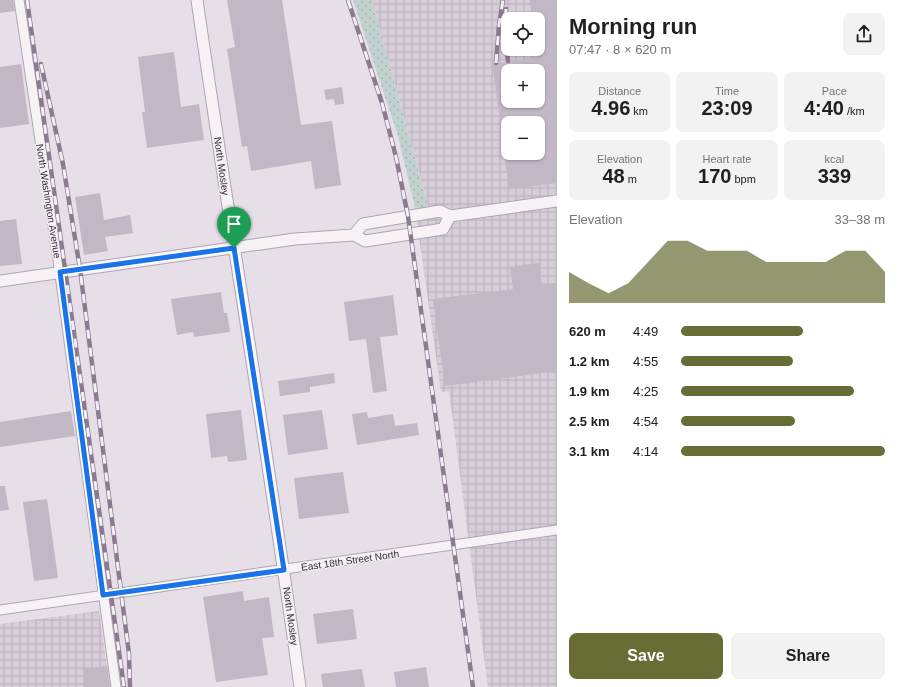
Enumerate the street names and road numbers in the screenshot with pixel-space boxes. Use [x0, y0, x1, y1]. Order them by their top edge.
street label: North Mosley [212, 136, 231, 196]
street label: North Washington Avenue [34, 143, 63, 259]
street label: East 18th Street North [300, 548, 400, 573]
street label: North Mosley [281, 586, 300, 646]

